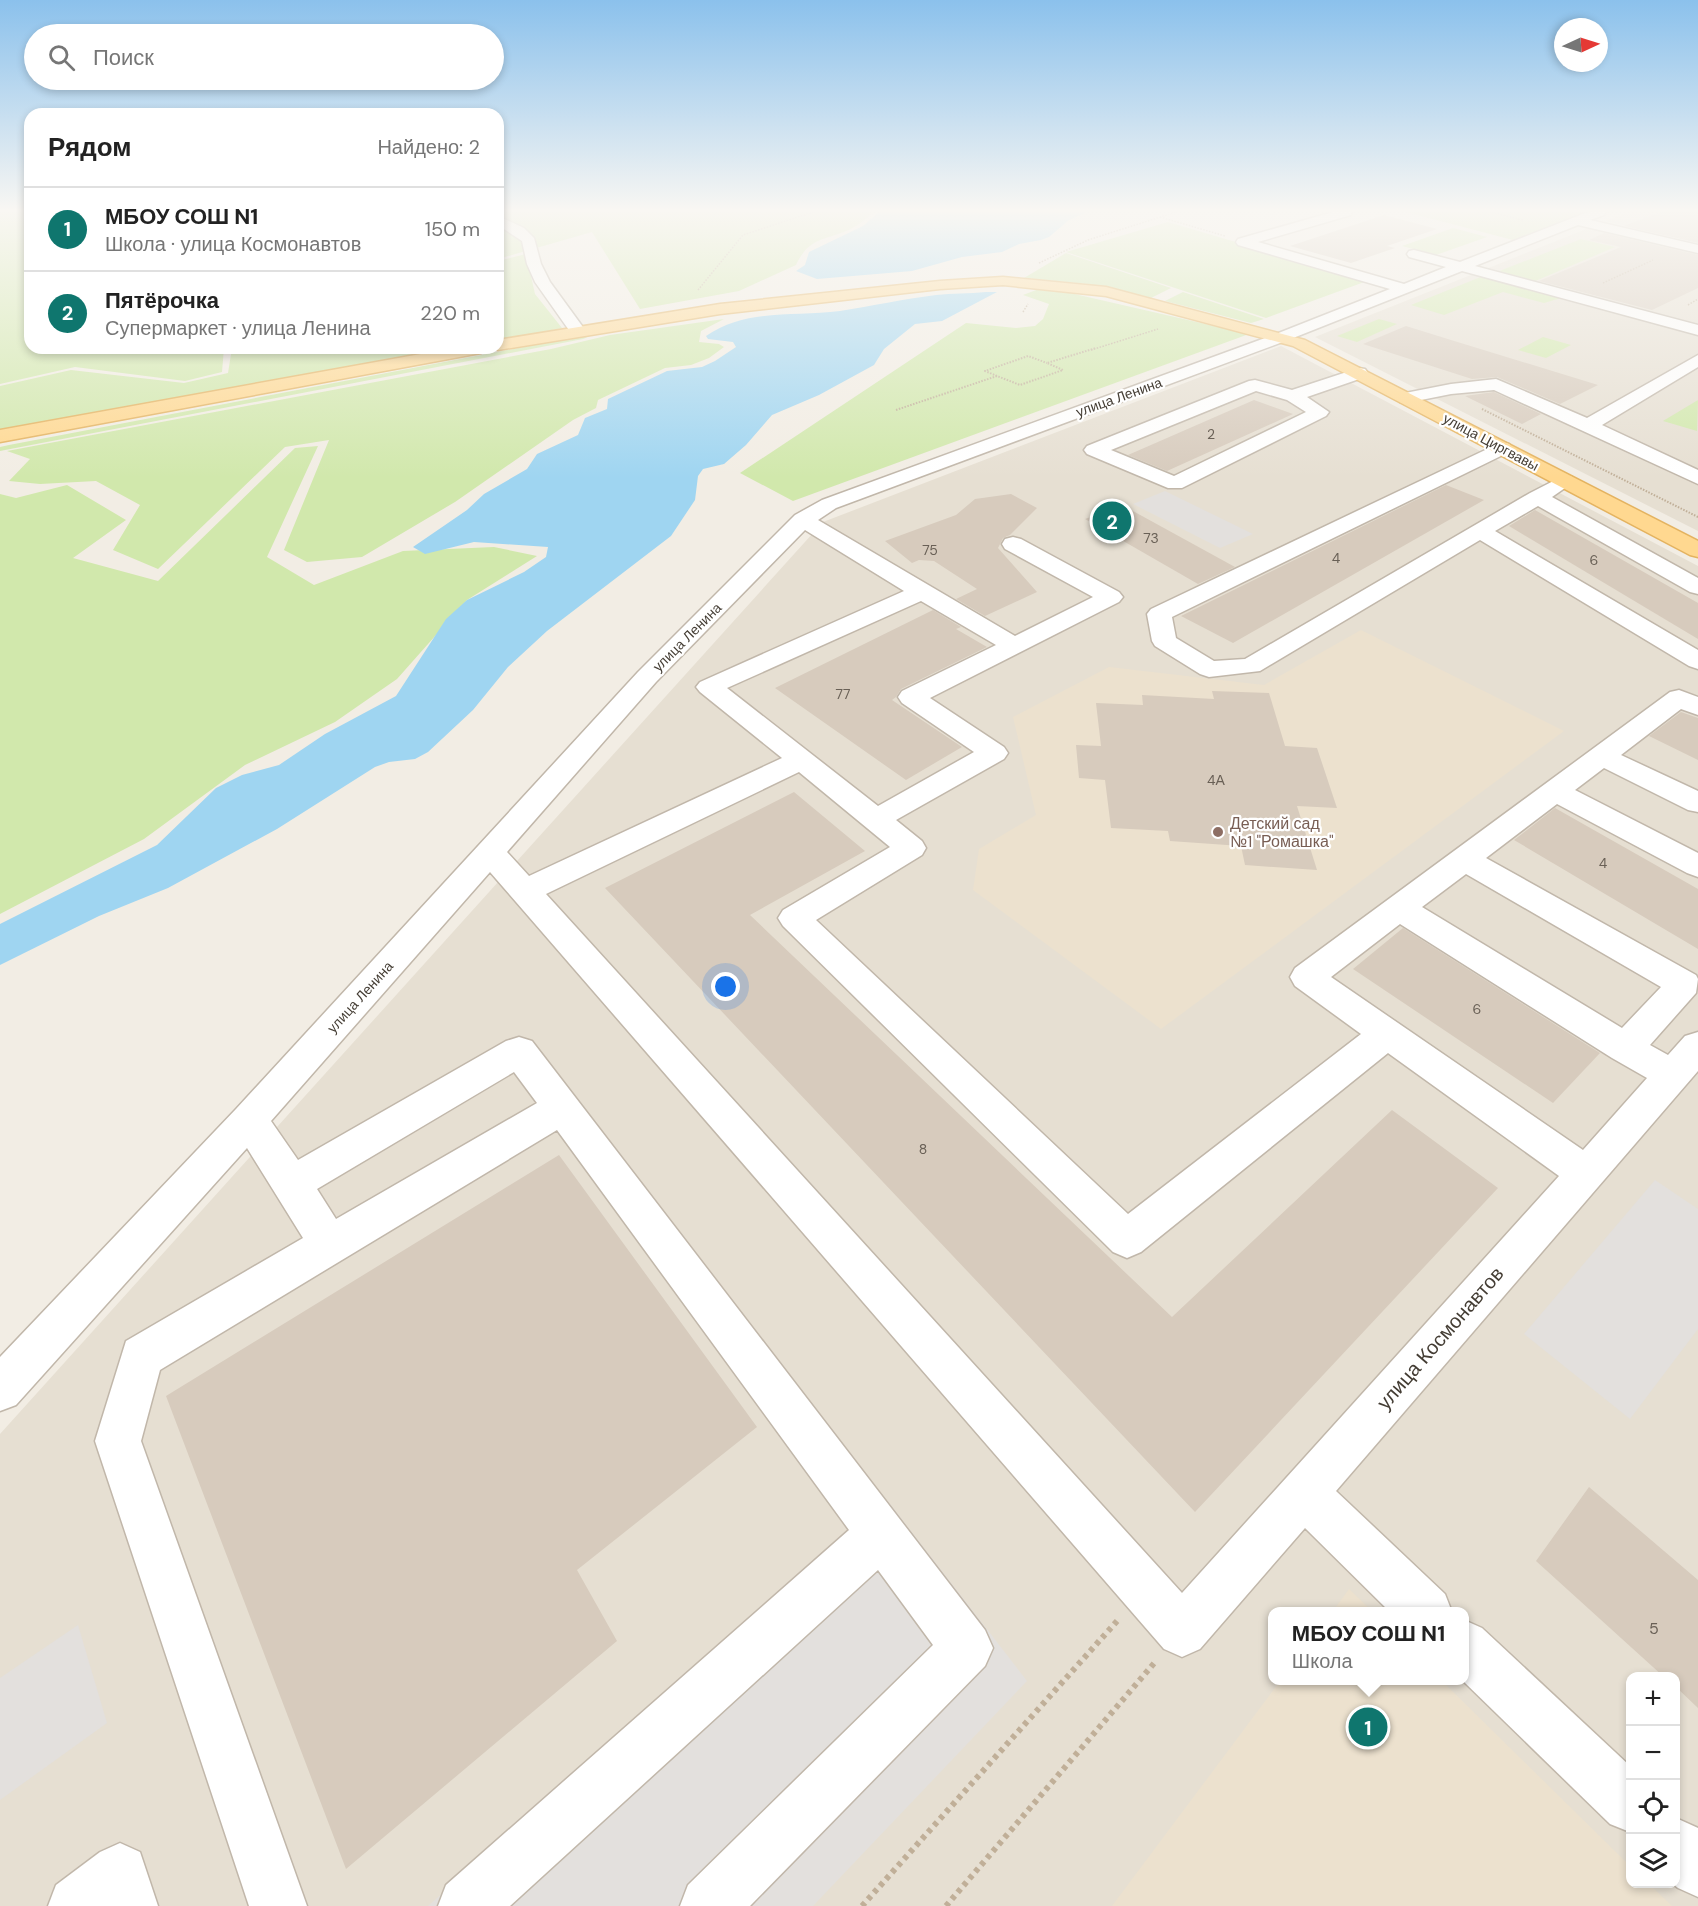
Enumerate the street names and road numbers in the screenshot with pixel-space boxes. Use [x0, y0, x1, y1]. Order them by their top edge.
street label: улица Ленина [1074, 373, 1165, 421]
street label: улица Циргвавы [1440, 409, 1542, 475]
street label: улица Ленина [649, 599, 725, 675]
street label: улица Ленина [323, 957, 397, 1037]
street label: улица Космонавтов [1371, 1261, 1509, 1415]

